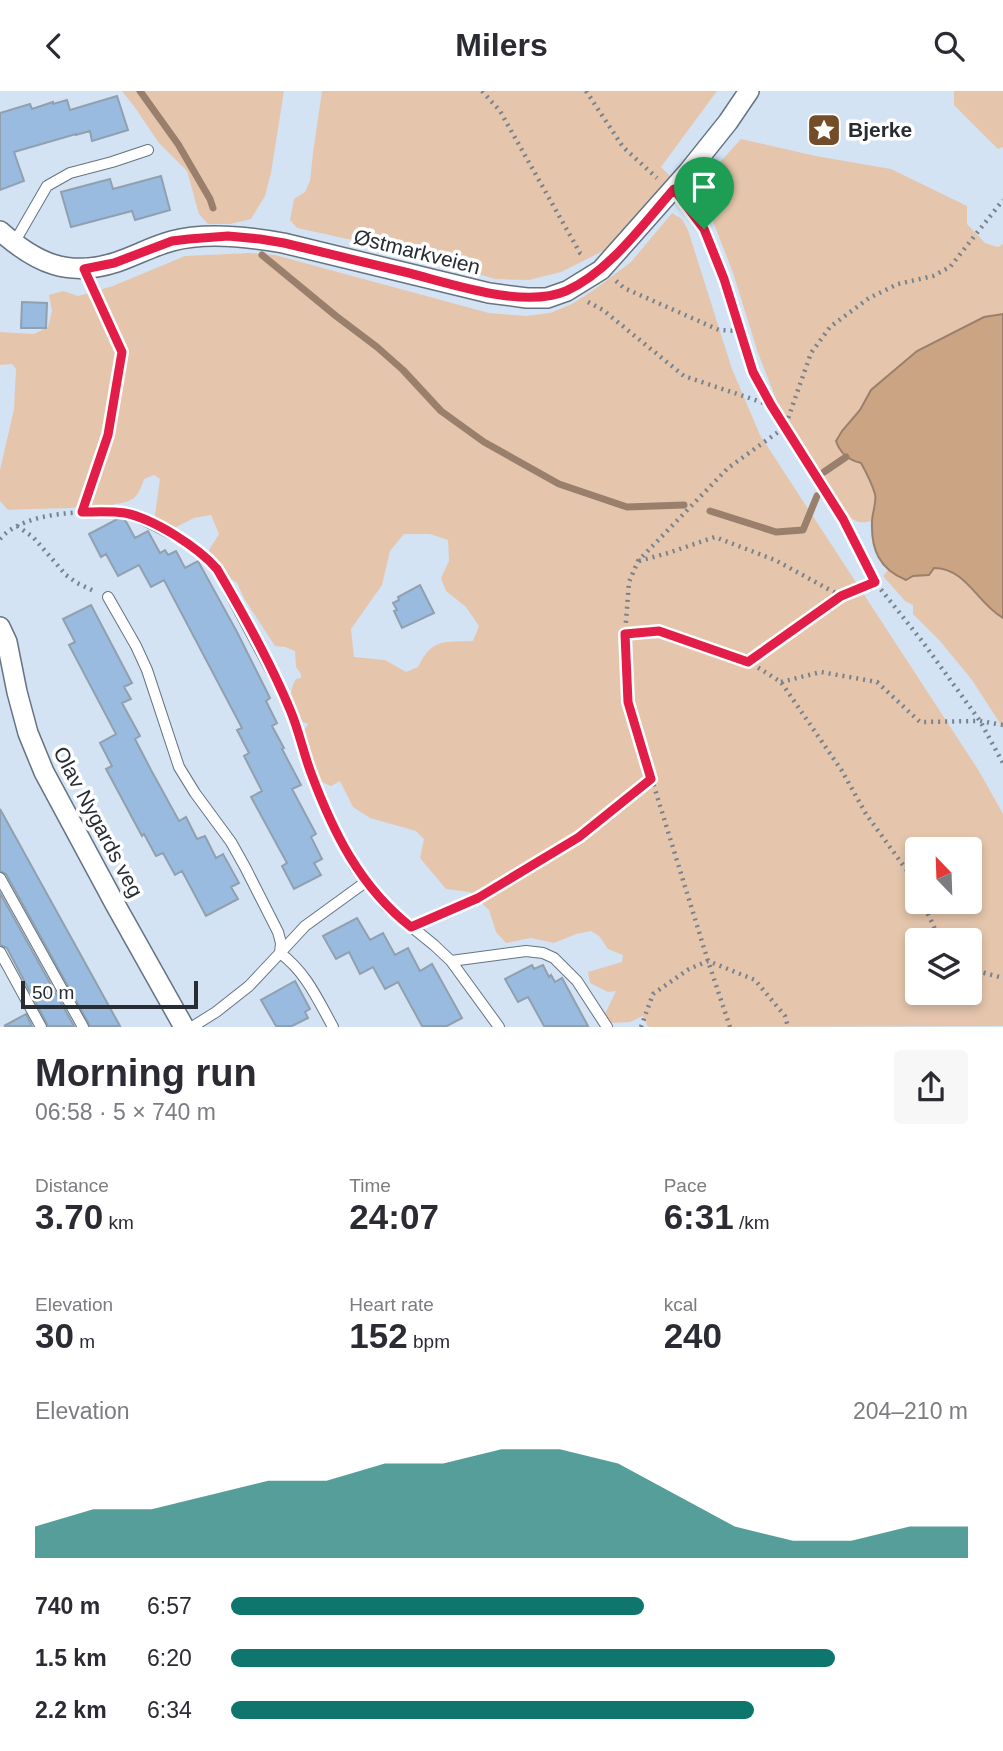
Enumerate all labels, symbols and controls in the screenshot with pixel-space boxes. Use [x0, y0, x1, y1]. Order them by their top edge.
icon: back [35, 27, 73, 65]
text: Milers [455, 27, 548, 63]
icon: search [930, 27, 968, 65]
place icon: Bjerke [805, 111, 843, 149]
place label: Bjerke [848, 118, 912, 141]
pin [674, 157, 734, 229]
icon: arrive [685, 168, 723, 206]
street label: Østmarkveien [351, 225, 483, 278]
street label: Olav Nygards veg [49, 743, 148, 901]
north arrow [905, 837, 982, 913]
map controls [905, 837, 982, 1005]
button: layers [905, 928, 982, 1005]
scale bar [21, 977, 198, 1009]
text: 50 m [32, 982, 74, 1003]
button: share [894, 1050, 968, 1124]
text: Morning run [35, 1052, 257, 1094]
text: 06:58 · 5 × 740 m [35, 1099, 216, 1125]
text: Distance [35, 1175, 109, 1196]
text: Time [349, 1175, 391, 1196]
text: Pace [664, 1175, 707, 1196]
text: 3.70 [35, 1197, 103, 1236]
text: 24:07 [349, 1197, 439, 1236]
text: 6:31 [664, 1197, 734, 1236]
text: km [103, 1212, 134, 1233]
text: /km [734, 1212, 770, 1233]
text: Elevation [35, 1294, 113, 1315]
text: Heart rate [349, 1294, 434, 1315]
text: kcal [664, 1294, 697, 1315]
text: 30 [35, 1316, 74, 1355]
text: 152 [349, 1316, 408, 1355]
text: 240 [664, 1316, 722, 1355]
text: m [74, 1331, 95, 1352]
text: bpm [408, 1331, 450, 1352]
text: Elevation [35, 1398, 130, 1424]
text: 204–210 m [853, 1398, 968, 1424]
text: 740 m [35, 1593, 100, 1619]
text: 6:57 [147, 1593, 192, 1619]
text: 1.5 km [35, 1645, 107, 1671]
text: 6:20 [147, 1645, 192, 1671]
text: 2.2 km [35, 1697, 107, 1723]
text: 6:34 [147, 1697, 192, 1723]

